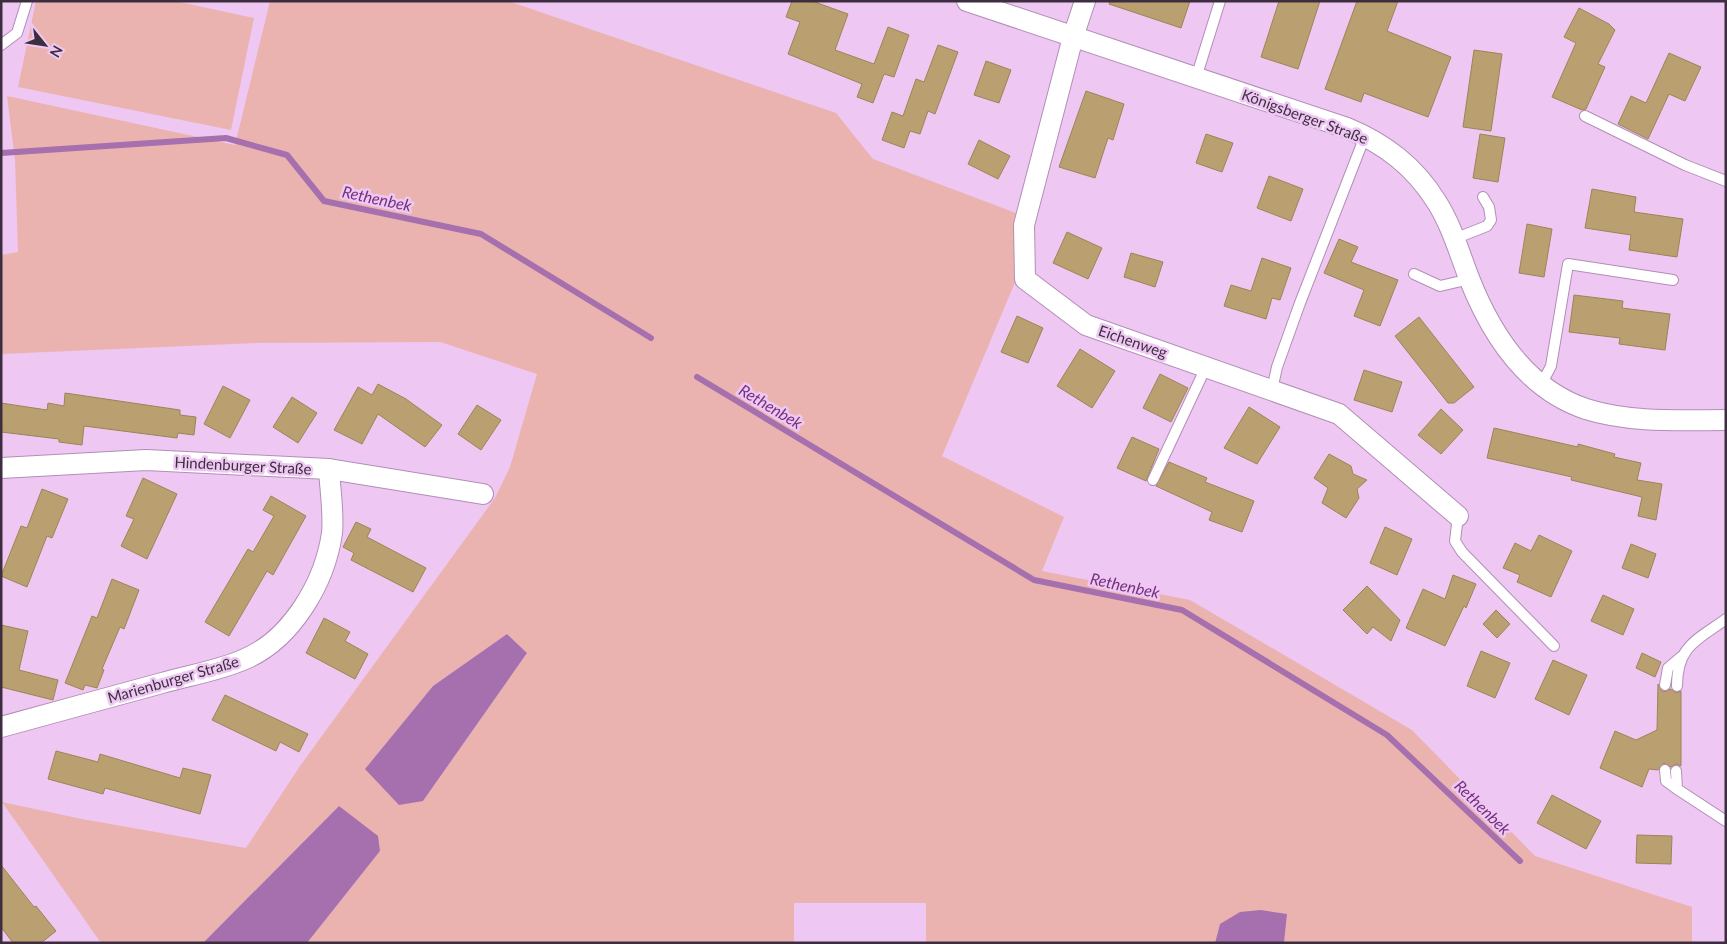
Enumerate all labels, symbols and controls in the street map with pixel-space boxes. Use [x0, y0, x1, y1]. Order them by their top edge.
north arrow [20, 20, 70, 70]
text: N [47, 43, 67, 61]
street label: Königsberger Straße [1239, 85, 1371, 147]
water label: Rethenbek [341, 181, 414, 215]
street label: Eichenweg [1096, 321, 1170, 361]
water label: Rethenbek [736, 380, 806, 432]
street label: Hindenburger Straße [174, 452, 312, 478]
water label: Rethenbek [1089, 568, 1162, 602]
street label: Marienburger Straße [105, 652, 241, 706]
water label: Rethenbek [1451, 776, 1515, 839]

